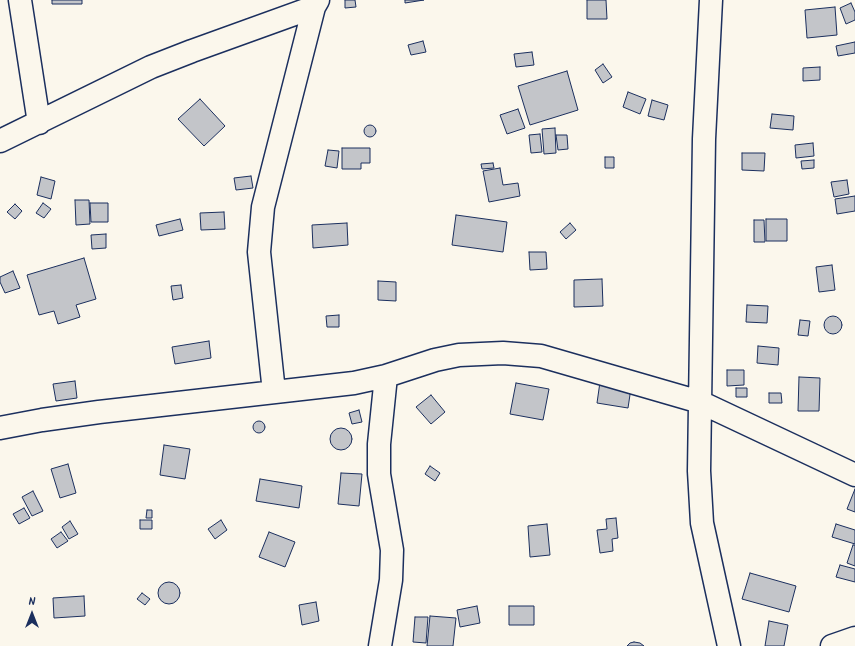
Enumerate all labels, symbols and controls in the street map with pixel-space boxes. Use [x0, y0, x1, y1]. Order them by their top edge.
text: N [29, 593, 35, 611]
north arrow [12, 594, 52, 634]

